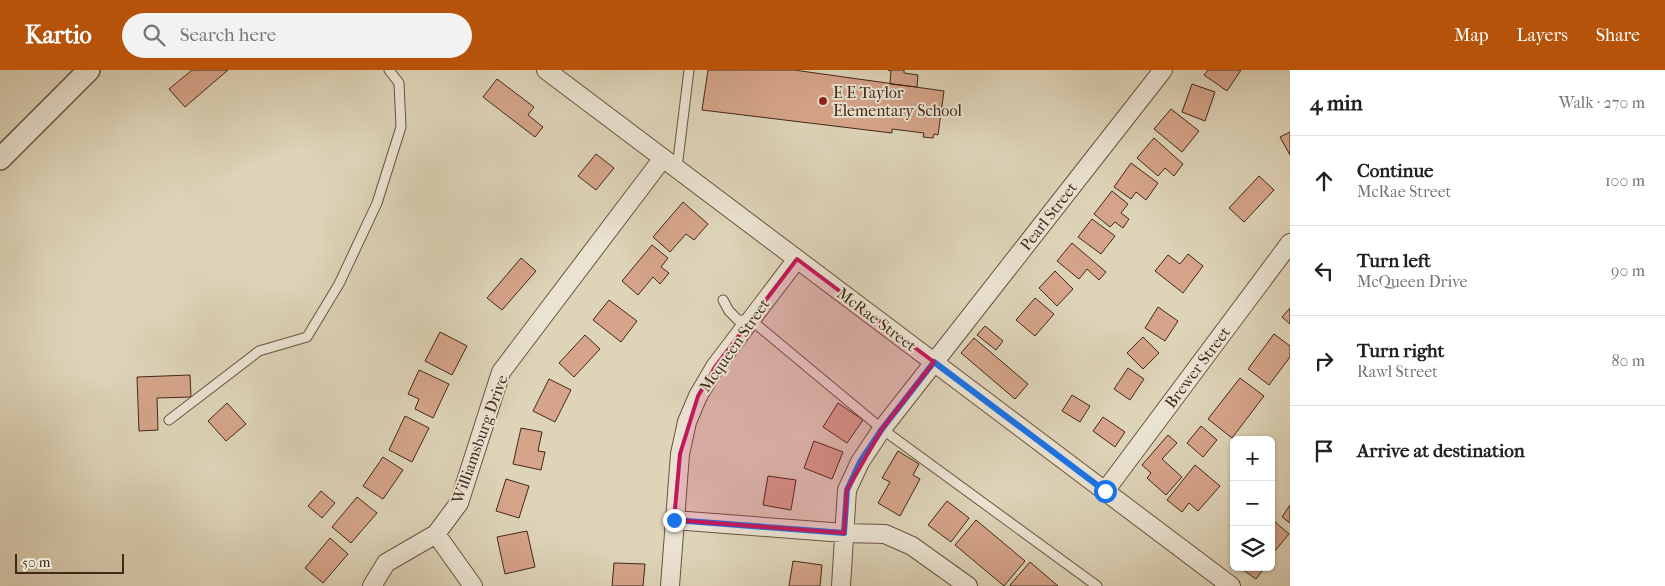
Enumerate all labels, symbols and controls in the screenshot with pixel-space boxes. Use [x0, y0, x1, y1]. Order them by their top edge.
search box [122, 13, 472, 58]
text: Kartio [25, 21, 92, 49]
icon: search [140, 21, 168, 49]
text: Search here [180, 24, 276, 46]
text: Map [1454, 25, 1488, 46]
text: Layers [1516, 25, 1568, 46]
text: Share [1596, 25, 1640, 46]
place label: E E Taylor Elementary School [833, 83, 962, 120]
text: 4 min [1310, 91, 1363, 115]
text: Walk · 270 m [1559, 93, 1645, 112]
marker: E E Taylor Elementary School [817, 95, 829, 107]
text: Continue [1357, 160, 1433, 182]
icon: ahead [1310, 167, 1338, 195]
text: 100 m [1605, 171, 1645, 190]
street label: Pearl Street [1016, 178, 1081, 254]
text: McRae Street [1357, 182, 1451, 201]
text: Turn left [1357, 250, 1431, 272]
icon: left [1310, 257, 1338, 285]
text: 90 m [1611, 261, 1645, 280]
text: McQueen Drive [1357, 272, 1467, 291]
street label: McRae Street [833, 283, 920, 356]
street label: Mcqueen Street [695, 295, 774, 396]
street label: Brewer Street [1161, 323, 1234, 412]
text: Turn right [1357, 340, 1444, 362]
icon: right [1310, 347, 1338, 375]
text: 80 m [1611, 351, 1645, 370]
text: Rawl Street [1357, 362, 1438, 381]
street label: Williamsburg Drive [447, 372, 512, 507]
map controls [1230, 436, 1275, 571]
button: + [1230, 436, 1275, 481]
icon: arrive [1310, 437, 1338, 465]
text: Arrive at destination [1357, 440, 1525, 462]
route start [1094, 480, 1117, 503]
button: − [1230, 481, 1275, 526]
route end [663, 509, 686, 532]
button: layers [1230, 526, 1275, 571]
scale bar [15, 551, 124, 574]
text: 50 m [22, 554, 50, 571]

